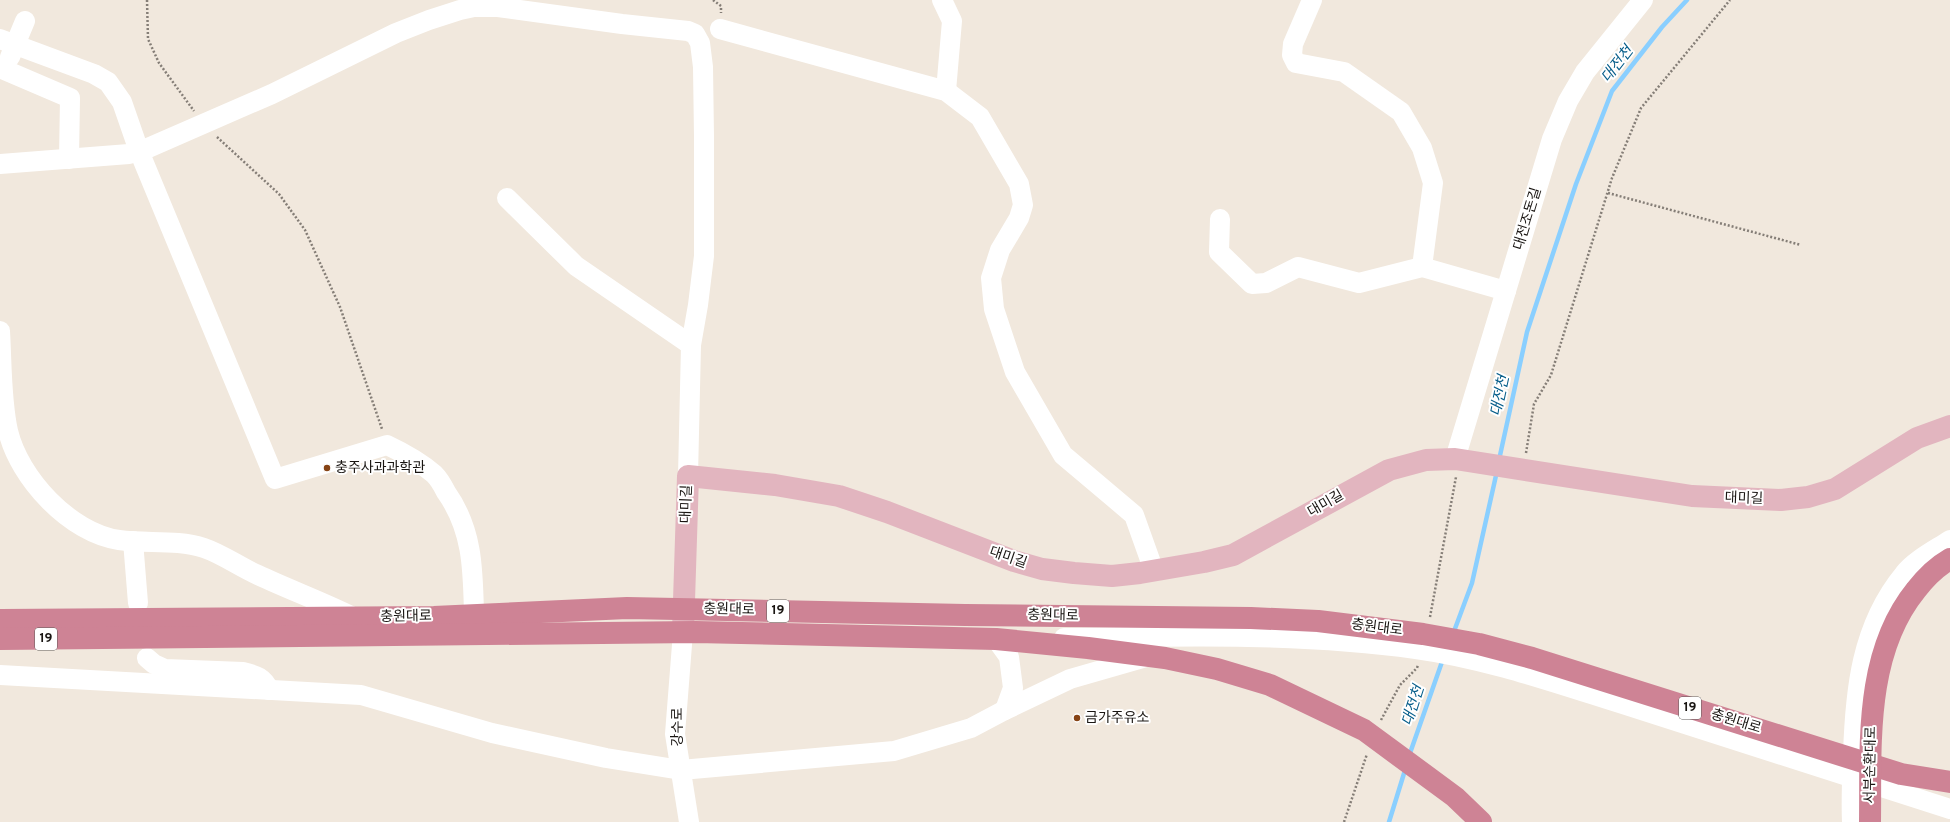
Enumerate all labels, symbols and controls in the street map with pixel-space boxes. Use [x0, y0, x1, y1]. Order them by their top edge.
water label: 대전천 [1598, 41, 1640, 87]
street label: 대전조돈길 [1510, 186, 1546, 252]
water label: 대전천 [1487, 372, 1515, 418]
place label: 충주사과과학관 [335, 459, 425, 477]
marker: 충주사과과학관 [322, 463, 332, 473]
street label: 대미길 [678, 484, 696, 524]
street label: 대미길 [1305, 487, 1347, 521]
street label: 대미길 [1724, 490, 1764, 508]
street label: 대미길 [987, 544, 1029, 572]
road number: 19 [767, 600, 789, 622]
street label: 충원대로 [703, 601, 755, 619]
street label: 충원대로 [1027, 607, 1079, 625]
street label: 충원대로 [380, 608, 432, 626]
street label: 충원대로 [1350, 616, 1404, 640]
road number: 19 [35, 628, 57, 650]
water label: 대전천 [1399, 681, 1430, 729]
road number: 19 [1679, 697, 1701, 719]
street label: 충원대로 [1709, 706, 1763, 738]
street label: 강수로 [670, 708, 687, 746]
place label: 금가주유소 [1085, 710, 1150, 727]
marker: 금가주유소 [1072, 713, 1082, 723]
street label: 서부순환대로 [1861, 726, 1880, 804]

